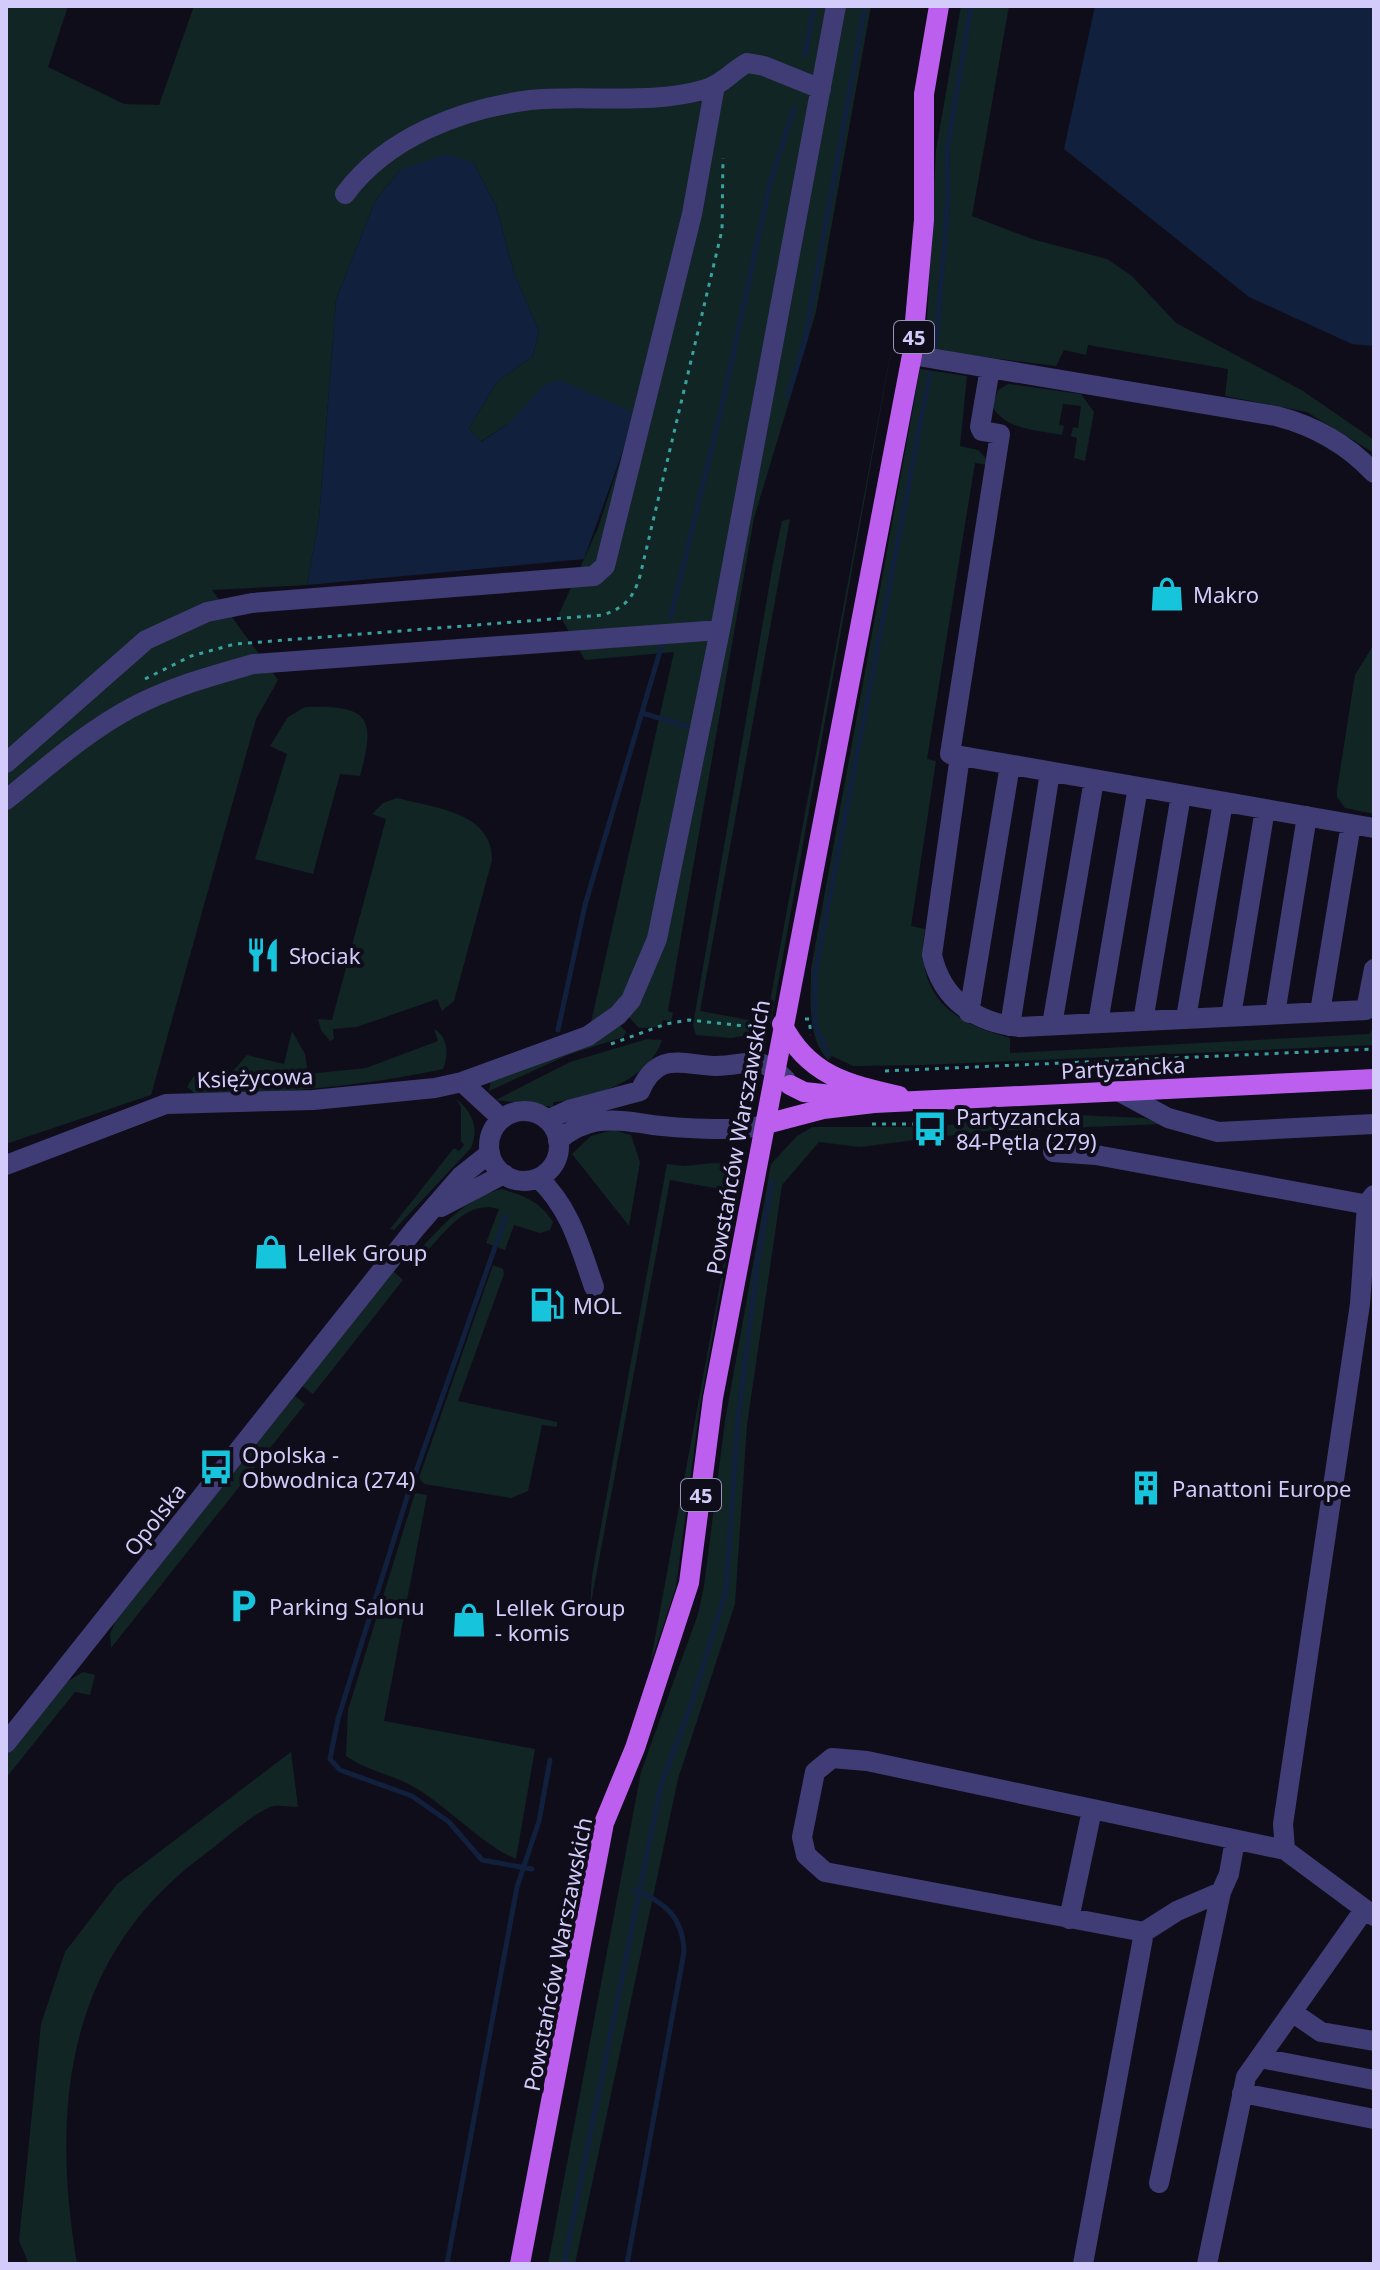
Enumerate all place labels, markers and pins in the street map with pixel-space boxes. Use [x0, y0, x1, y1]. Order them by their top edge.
shop icon: Makro [1148, 575, 1186, 613]
place label: Makro [1193, 579, 1259, 609]
restaurant icon: Słociak [244, 936, 282, 974]
place label: Słociak [289, 940, 361, 970]
place label: Partyzancka 84-Pętla (279) [956, 1101, 1097, 1156]
bus stop icon: Partyzancka 84-Pętla (279) [911, 1110, 949, 1148]
shop icon: Lellek Group [252, 1233, 290, 1271]
place label: Lellek Group [297, 1237, 427, 1267]
fuel station icon: MOL [528, 1286, 566, 1324]
place label: MOL [573, 1290, 622, 1320]
place label: Opolska - Obwodnica (274) [242, 1439, 415, 1494]
bus stop icon: Opolska - Obwodnica (274) [197, 1448, 235, 1486]
building icon: Panattoni Europe [1127, 1469, 1165, 1507]
place label: Panattoni Europe [1172, 1473, 1352, 1503]
parking icon: Parking Salonu [224, 1587, 262, 1625]
place label: Parking Salonu [269, 1591, 425, 1621]
place label: Lellek Group - komis [495, 1592, 625, 1647]
shop icon: Lellek Group - komis [450, 1601, 488, 1639]

